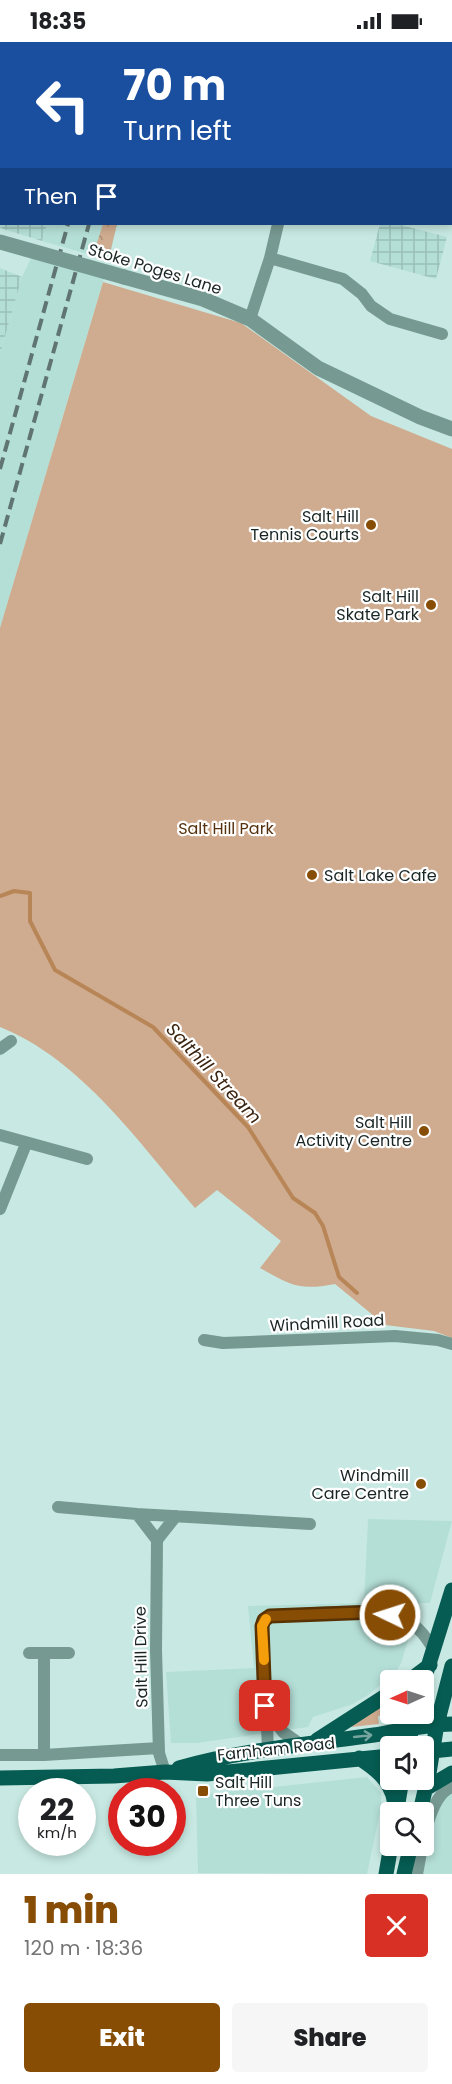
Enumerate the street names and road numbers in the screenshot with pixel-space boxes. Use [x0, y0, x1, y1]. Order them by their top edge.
street label: Stoke Poges Lane [85, 238, 225, 300]
street label: Windmill Road [269, 1309, 385, 1337]
street label: Salt Hill Drive [129, 1606, 153, 1708]
street label: Farnham Road [216, 1731, 336, 1767]

